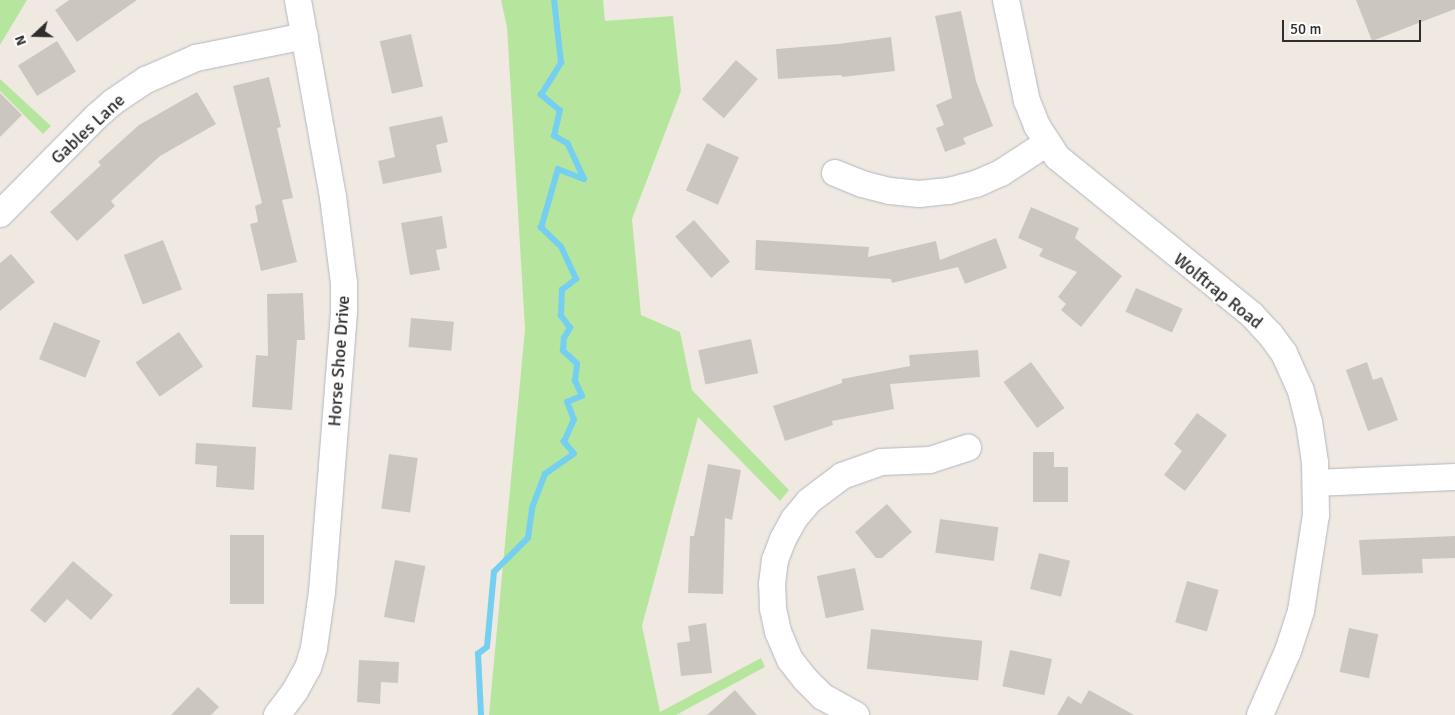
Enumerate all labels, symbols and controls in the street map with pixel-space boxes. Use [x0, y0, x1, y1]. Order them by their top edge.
north arrow [10, 10, 60, 60]
scale bar [1285, 10, 1424, 42]
text: 50 m [1290, 20, 1321, 38]
text: N [11, 33, 30, 48]
street label: Gables Lane [47, 89, 129, 169]
street label: Wolftrap Road [1169, 248, 1267, 334]
street label: Horse Shoe Drive [324, 295, 354, 427]

